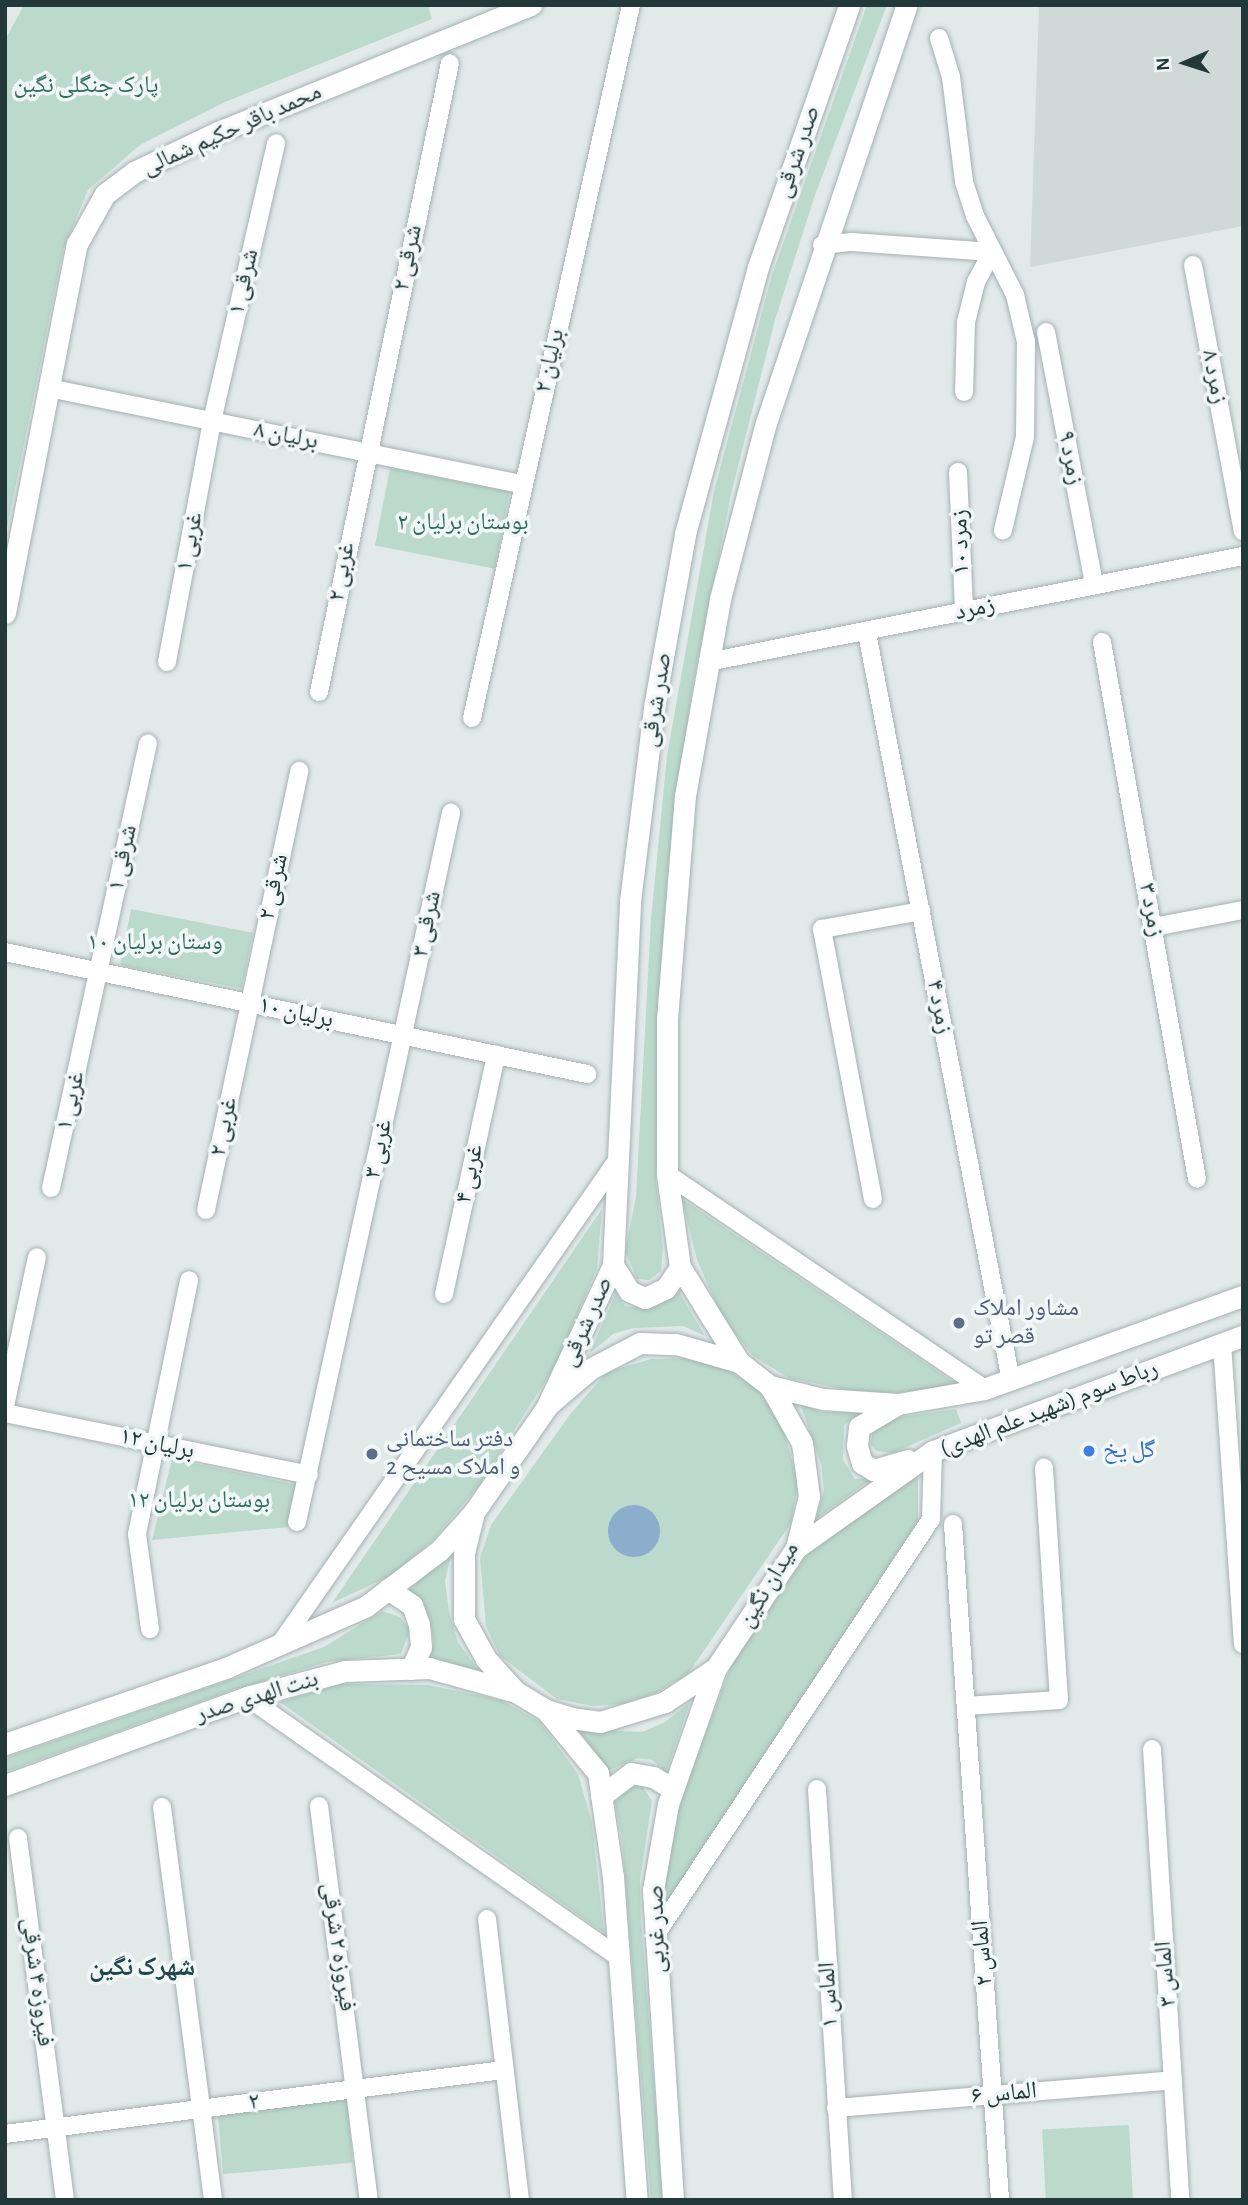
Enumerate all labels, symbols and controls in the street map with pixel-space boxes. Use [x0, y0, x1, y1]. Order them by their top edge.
north arrow [1150, 28, 1220, 98]
text: N [1154, 57, 1173, 71]
park label: پارک جنگلی نگین [14, 72, 158, 100]
street label: محمد باقر حکیم شمالی [138, 77, 326, 183]
street label: صدر شرقی [769, 102, 827, 202]
street label: ۲ شرقی [387, 222, 429, 294]
street label: ۱ شرقی [222, 246, 266, 318]
street label: برلیان ۲ [529, 326, 571, 396]
street label: زمرد ۸ [1195, 347, 1233, 407]
street label: برلیان ۸ [251, 416, 321, 456]
street label: زمرد ۹ [1051, 428, 1089, 488]
park label: بوستان برلیان ۲ [397, 509, 529, 537]
street label: زمرد ۱۰ [945, 509, 977, 575]
street label: ۱ غربی [170, 510, 210, 574]
street label: ۲ غربی [322, 540, 362, 604]
street label: زمرد [953, 591, 997, 627]
street label: صدر شرقی [635, 651, 679, 749]
street label: ۱ شرقی [102, 822, 144, 894]
street label: ۲ شرقی [253, 851, 295, 923]
street label: زمرد ۳ [1132, 881, 1170, 939]
street label: ۳ شرقی [406, 888, 448, 960]
park label: وستان برلیان ۱۰ [87, 929, 223, 957]
street label: زمرد ۴ [920, 977, 958, 1037]
street label: برلیان ۱۰ [256, 991, 336, 1035]
street label: ۱ غربی [50, 1069, 92, 1133]
street label: ۲ غربی [204, 1095, 244, 1159]
street label: ۳ غربی [359, 1117, 399, 1181]
street label: ۴ غربی [450, 1142, 490, 1206]
street label: صدر شرقی [554, 1273, 620, 1371]
place label: مشاور املاک قصر تو [973, 1295, 1079, 1351]
marker: مشاور املاک قصر تو [951, 1315, 967, 1331]
street label: رباط سوم (شهید علم الهدی) [936, 1354, 1162, 1464]
street label: برلیان ۱۲ [117, 1422, 197, 1466]
place label: دفتر ساختمانی و املاک مسیح 2 [386, 1426, 520, 1482]
place label: گل یخ [1103, 1437, 1155, 1465]
marker: گل یخ [1081, 1443, 1097, 1459]
marker: دفتر ساختمانی و املاک مسیح 2 [364, 1446, 380, 1462]
park label: بوستان برلیان ۱۲ [128, 1487, 270, 1515]
street label: میدان نگین [732, 1537, 806, 1633]
street label: بنت الهدی صدر [192, 1665, 322, 1729]
street label: فیروزه ۲ شرقی [315, 1881, 361, 2013]
street label: صدر غربی [642, 1885, 672, 1973]
street label: فیروزه ۴ شرقی [15, 1916, 59, 2048]
street label: الماس ۲ [966, 1919, 1000, 1987]
street label: الماس ۳ [1149, 1940, 1183, 2008]
district label: شهرک نگین [89, 1952, 195, 1984]
street label: الماس ۱ [813, 1961, 845, 2029]
street label: الماس ۶ [970, 2077, 1038, 2111]
street label: ۲ [247, 2087, 261, 2117]

